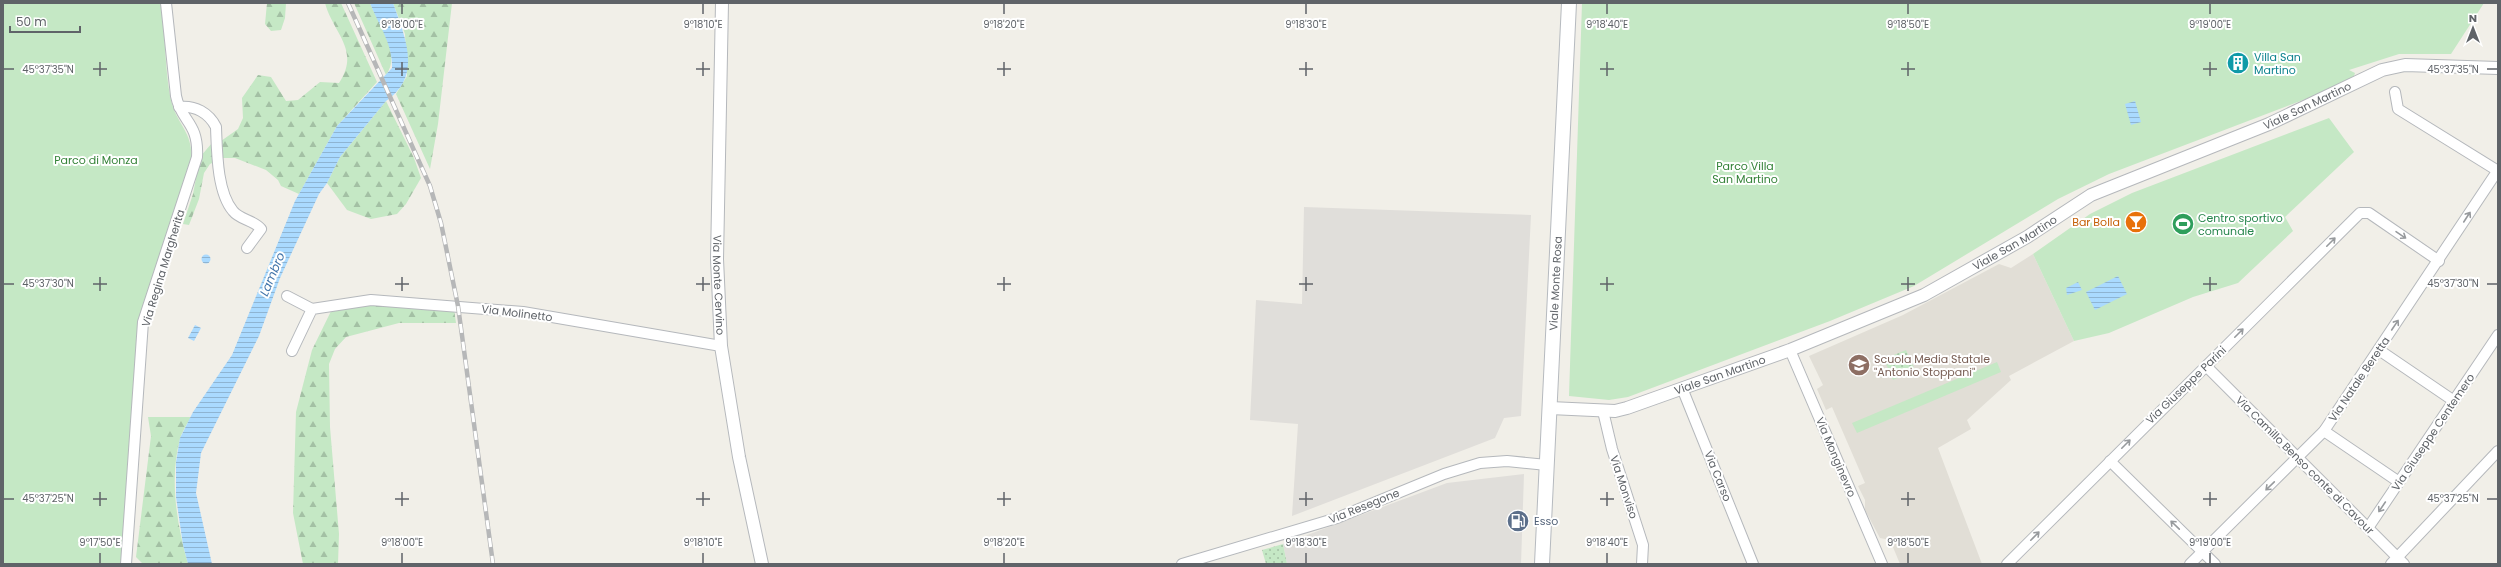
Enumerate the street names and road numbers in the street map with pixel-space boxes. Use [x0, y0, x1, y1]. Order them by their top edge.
street label: Viale San Martino [2261, 78, 2354, 134]
street label: Via Regina Margherita [137, 207, 189, 329]
street label: Viale San Martino [1970, 211, 2060, 274]
street label: Via Monte Cervino [709, 235, 728, 335]
street label: Viale Monte Rosa [1545, 236, 1566, 331]
street label: Via Molinetto [481, 301, 553, 325]
street label: Via Natale Beretta [2325, 333, 2393, 425]
street label: Via Giuseppe Parini [2142, 342, 2230, 428]
street label: Viale San Martino [1672, 351, 1768, 399]
street label: Via Giuseppe Centemero [2388, 370, 2478, 494]
street label: Via Camillo Benso conte di Cavour [2232, 392, 2378, 538]
street label: Via Monginevro [1812, 415, 1860, 499]
street label: Via Carso [1701, 448, 1735, 504]
street label: Via Monviso [1606, 453, 1642, 521]
street label: Via Resegone [1326, 484, 1402, 527]

